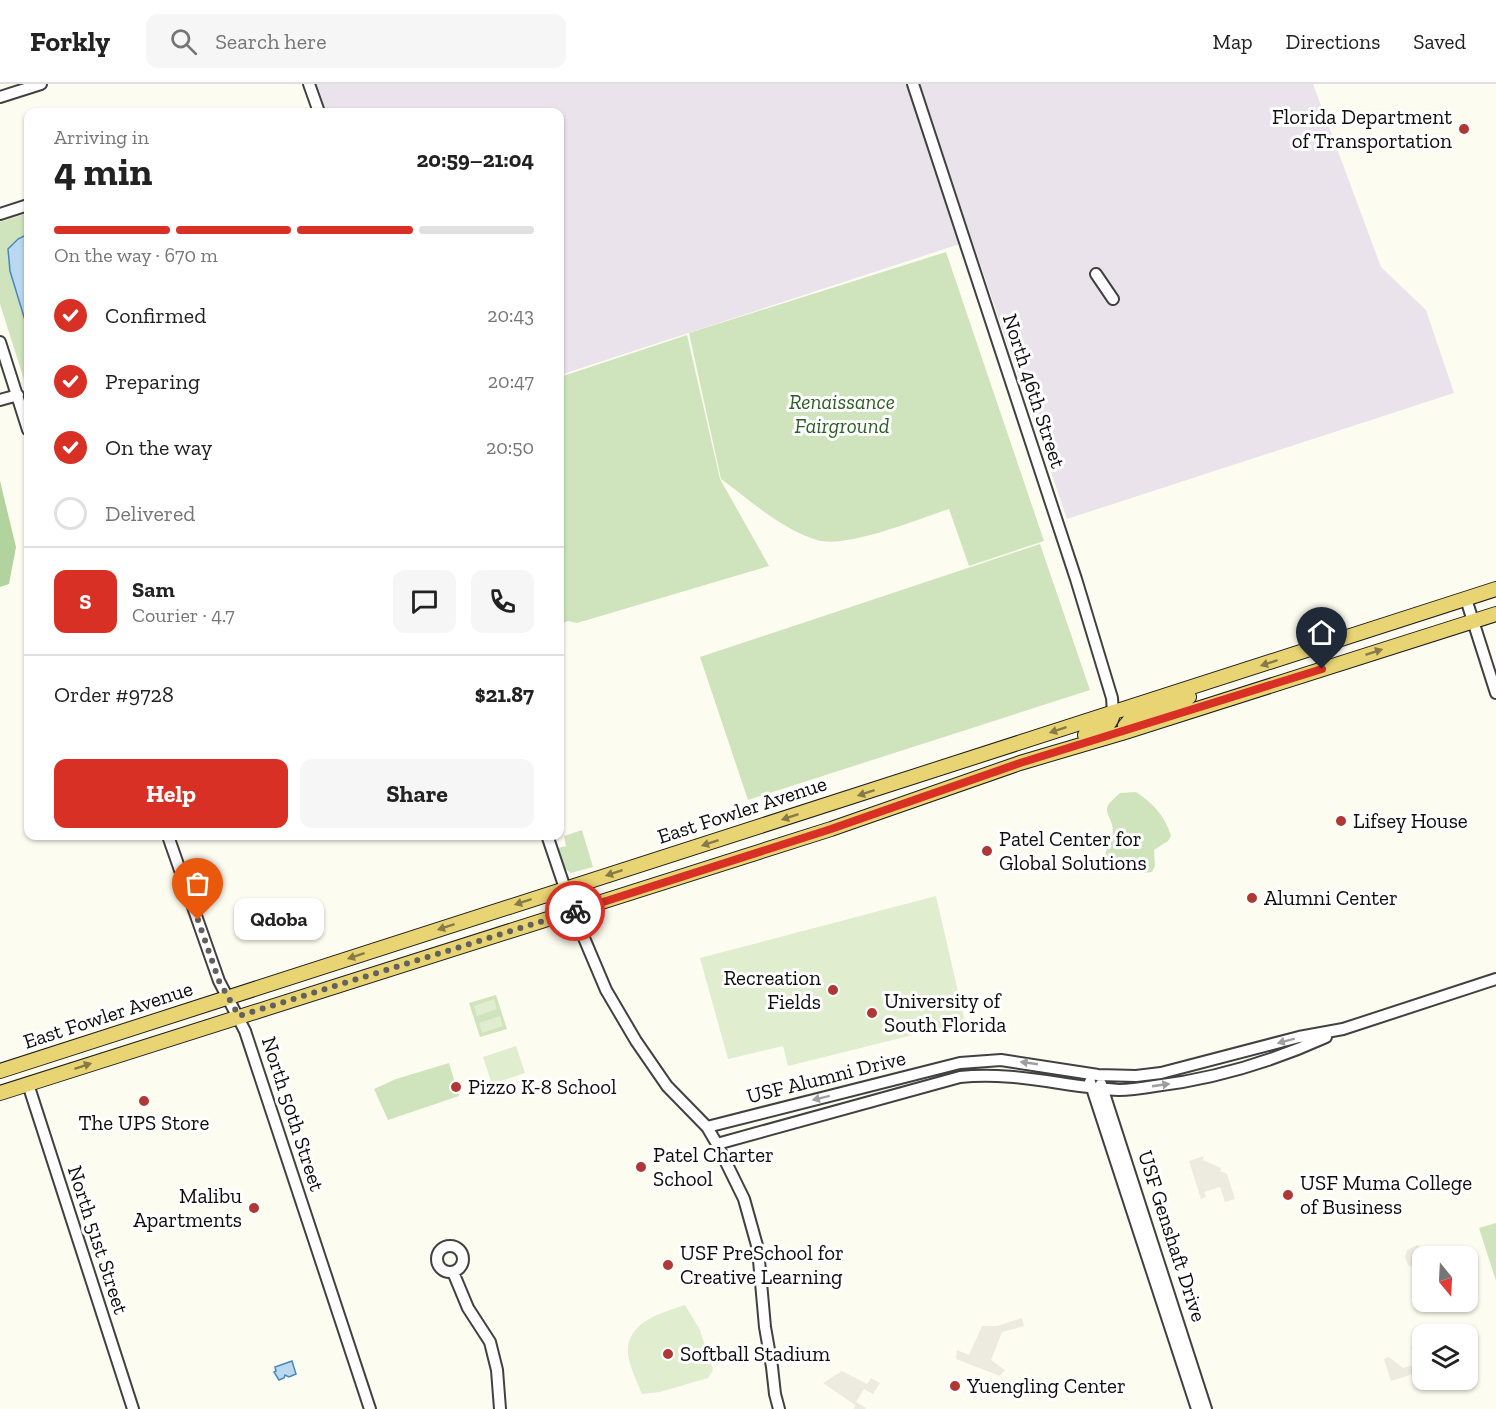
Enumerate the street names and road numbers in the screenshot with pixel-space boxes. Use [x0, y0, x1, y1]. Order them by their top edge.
street label: North 46th Street [998, 311, 1071, 471]
street label: East Fowler Avenue [654, 770, 830, 849]
street label: East Fowler Avenue [20, 975, 196, 1054]
street label: North 50th Street [257, 1033, 330, 1194]
street label: USF Alumni Drive [744, 1045, 908, 1108]
street label: USF Genshaft Drive [1133, 1147, 1212, 1325]
street label: North 51st Street [63, 1162, 134, 1317]

